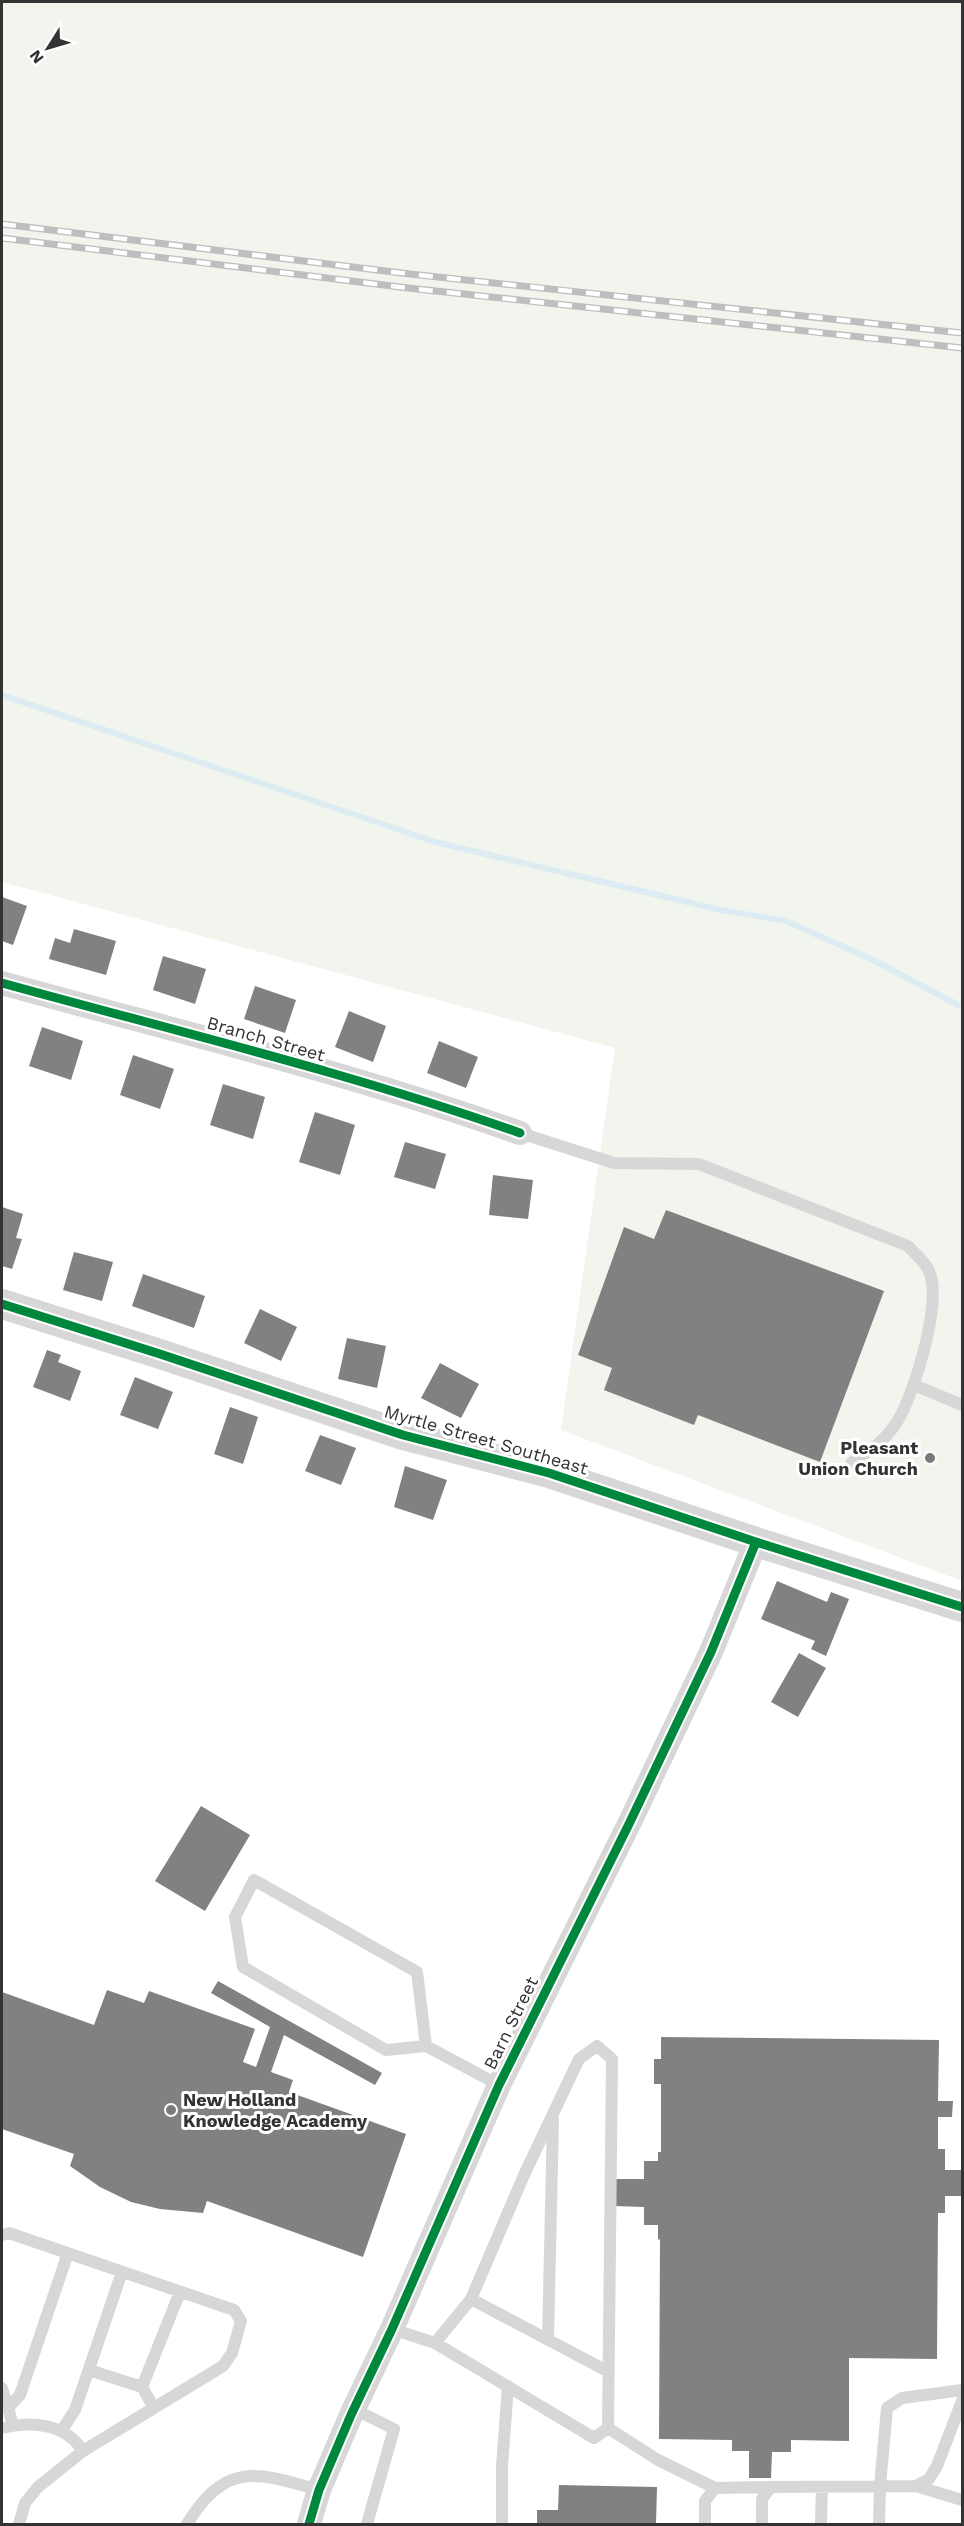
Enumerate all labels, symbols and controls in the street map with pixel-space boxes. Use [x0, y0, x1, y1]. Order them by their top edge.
north arrow [18, 18, 78, 78]
text: N [25, 46, 48, 67]
street label: Branch Street [205, 1012, 328, 1066]
street label: Myrtle Street Southeast [382, 1400, 591, 1479]
place label: Pleasant Union Church [798, 1437, 918, 1479]
marker: Pleasant Union Church [923, 1451, 937, 1465]
street label: Barn Street [479, 1972, 542, 2073]
place label: New Holland Knowledge Academy [183, 2089, 368, 2131]
marker: New Holland Knowledge Academy [164, 2103, 178, 2117]

